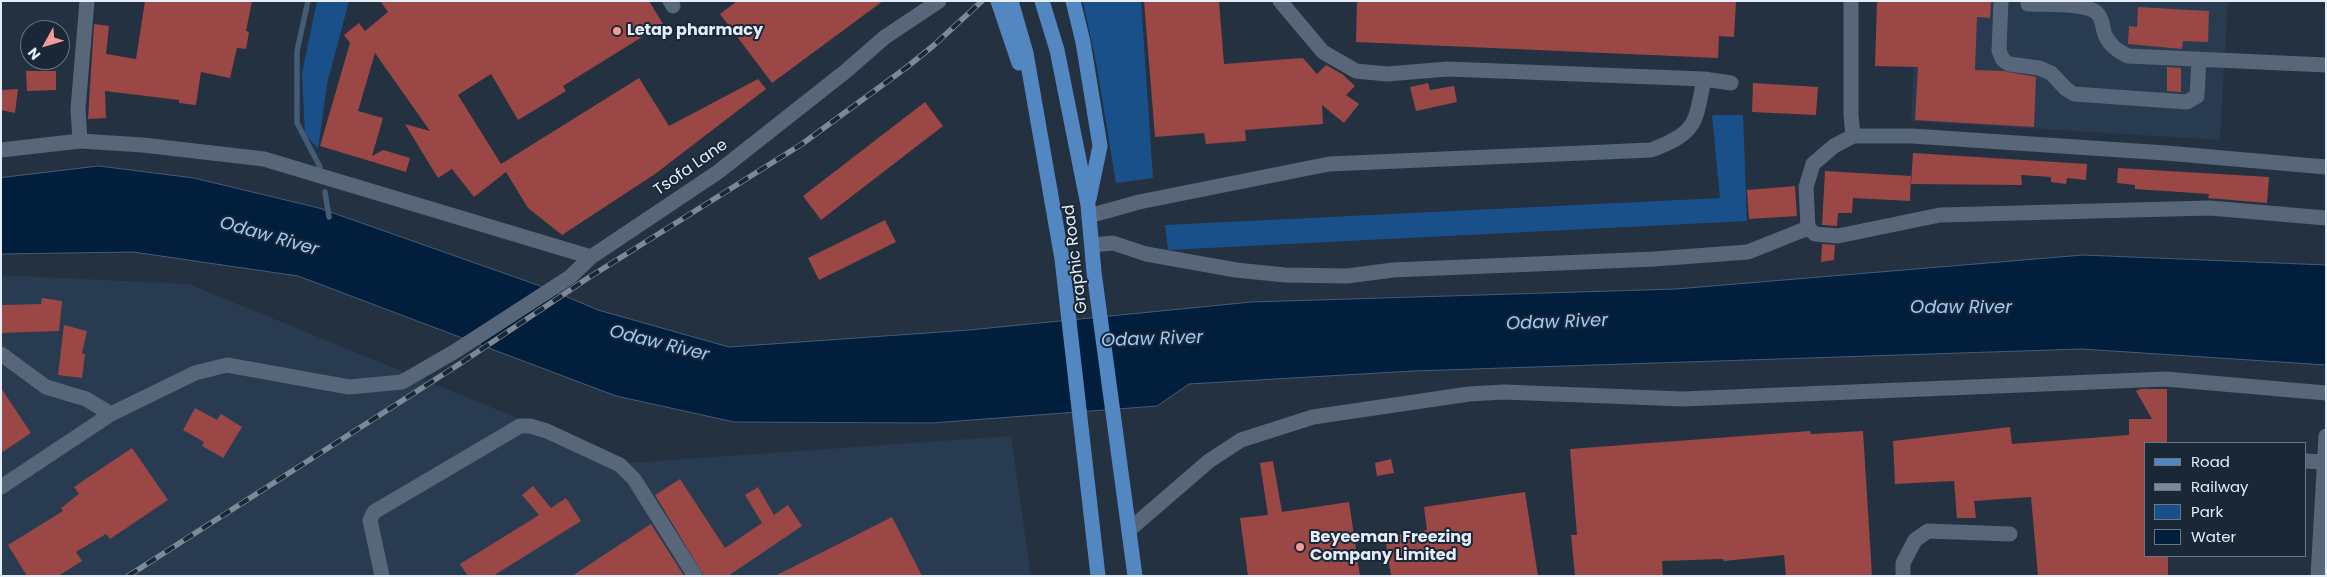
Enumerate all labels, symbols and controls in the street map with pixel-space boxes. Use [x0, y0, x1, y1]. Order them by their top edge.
north arrow [20, 20, 70, 70]
place label: Letap pharmacy [627, 21, 763, 41]
marker: Letap pharmacy [611, 25, 623, 37]
text: N [23, 43, 45, 64]
street label: Tsofa Lane [650, 136, 732, 200]
street label: Graphic Road [1060, 203, 1092, 315]
water label: Odaw River [217, 213, 321, 261]
water label: Odaw River [1910, 297, 2012, 319]
water label: Odaw River [1506, 310, 1608, 336]
water label: Odaw River [607, 321, 711, 367]
water label: Odaw River [1101, 327, 1203, 353]
legend [2144, 442, 2307, 557]
text: Road [2191, 451, 2230, 472]
text: Railway [2191, 476, 2249, 497]
text: Park [2191, 501, 2223, 522]
text: Water [2191, 526, 2236, 547]
place label: Beyeeman Freezing Company Limited [1310, 528, 1472, 566]
marker: Beyeeman Freezing Company Limited [1294, 541, 1306, 553]

